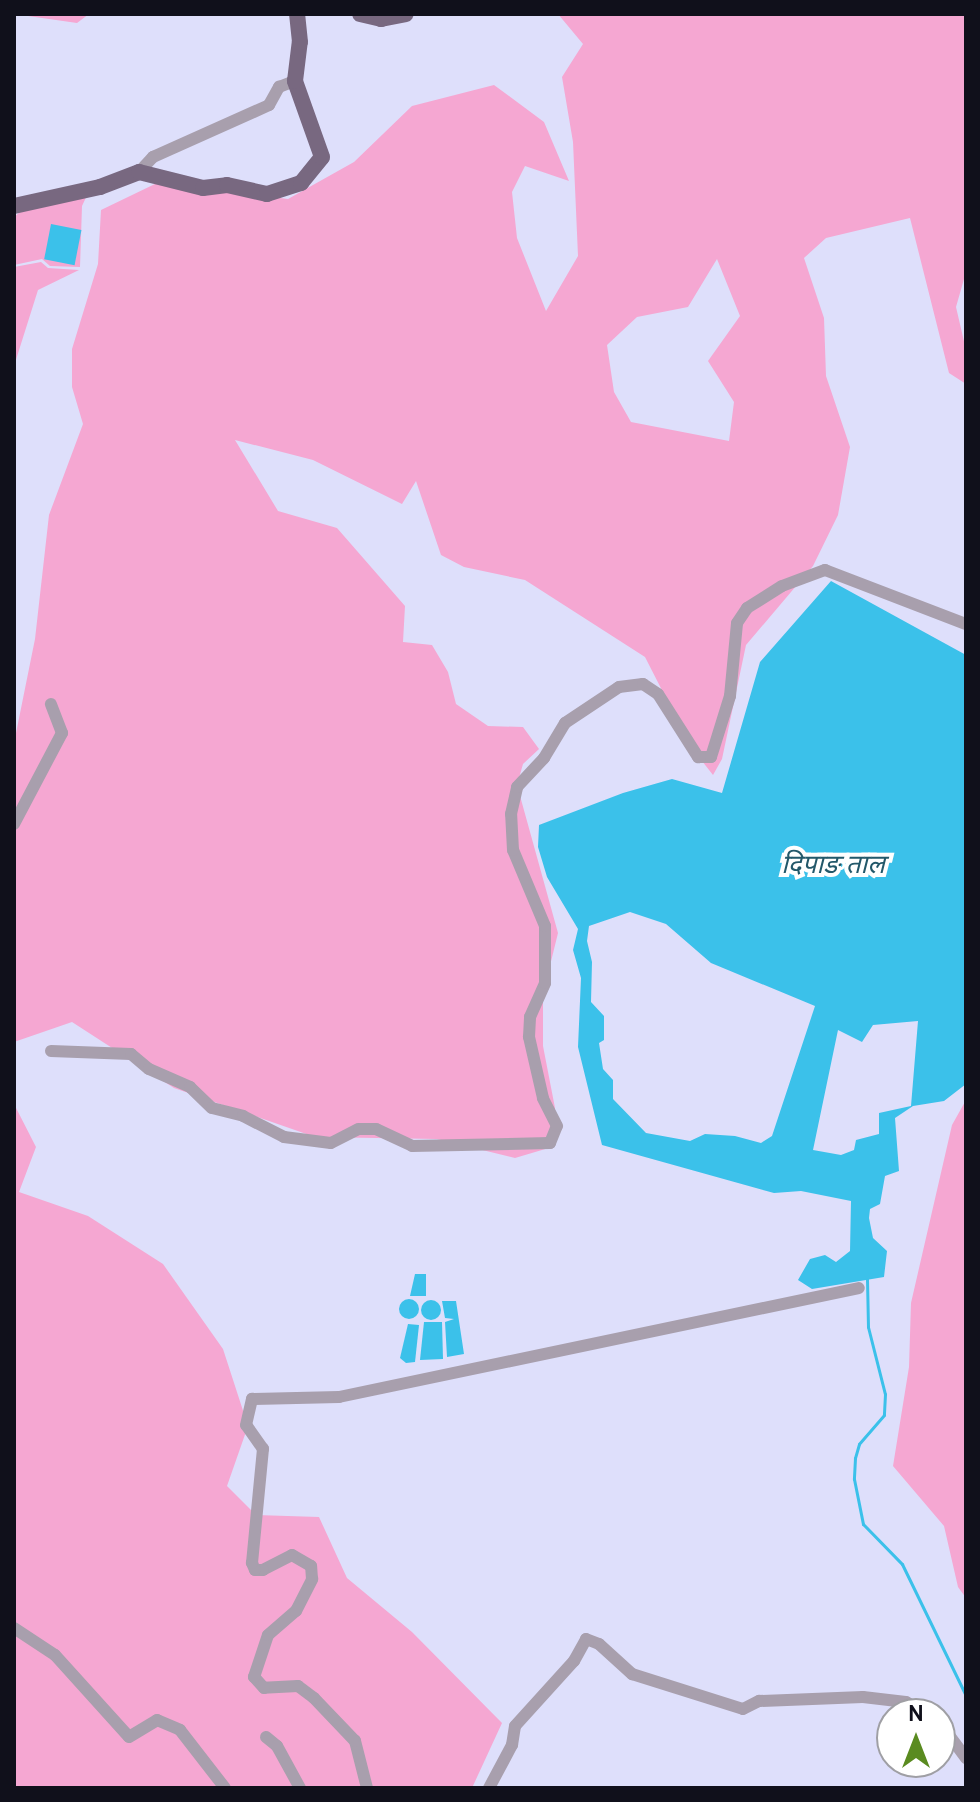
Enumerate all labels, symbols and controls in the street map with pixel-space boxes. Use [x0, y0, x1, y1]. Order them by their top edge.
water label: दिपाङ ताल [781, 851, 885, 883]
north arrow [876, 1698, 956, 1778]
text: N [908, 1702, 924, 1729]

